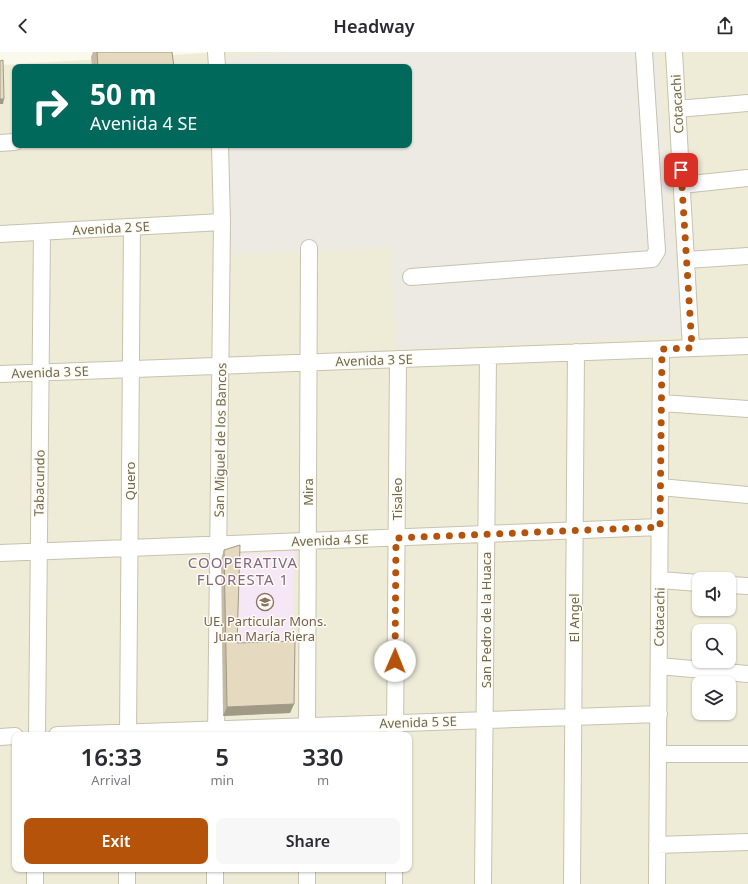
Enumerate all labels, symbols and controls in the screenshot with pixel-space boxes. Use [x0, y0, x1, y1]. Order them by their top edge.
text: Headway [333, 14, 415, 38]
icon: back [12, 15, 34, 37]
icon: share [714, 15, 736, 37]
street label: Cotacachi [666, 74, 688, 134]
text: 50 m [90, 75, 157, 113]
icon: right [24, 80, 76, 132]
text: Avenida 4 SE [90, 111, 197, 135]
pin [664, 153, 698, 187]
icon: arrive [670, 159, 692, 181]
street label: Avenida 2 SE [72, 217, 150, 239]
street label: Avenida 3 SE [335, 350, 413, 370]
street label: Avenida 3 SE [11, 362, 89, 382]
street label: San Miguel de los Bancos [210, 362, 230, 518]
street label: Tabacundo [29, 449, 49, 517]
street label: Quero [121, 462, 139, 500]
street label: Mira [299, 478, 317, 506]
street label: Tisaleo [388, 478, 406, 520]
street label: Avenida 4 SE [291, 530, 369, 550]
district label: COOPERATIVA FLORESTA 1 [188, 552, 298, 589]
street label: San Pedro de la Huaca [477, 552, 495, 688]
map controls [692, 572, 736, 720]
button: sound [692, 572, 736, 616]
street label: Cotacachi [649, 587, 669, 647]
school or university icon: UE. Particular Mons. Juan María Riera [255, 592, 275, 612]
street label: El Angel [565, 594, 583, 642]
place label: UE. Particular Mons. Juan María Riera [203, 612, 327, 645]
button: search [692, 624, 736, 668]
position arrow [374, 640, 416, 682]
button: layers [692, 676, 736, 720]
street label: Avenida 5 SE [379, 712, 457, 732]
text: 16:33 [80, 740, 142, 773]
text: 5 [215, 740, 229, 773]
text: 330 [302, 740, 344, 773]
text: Arrival [91, 771, 131, 789]
text: min [210, 771, 234, 789]
text: m [317, 771, 329, 789]
button: Exit [24, 818, 208, 864]
button: Share [216, 818, 400, 864]

